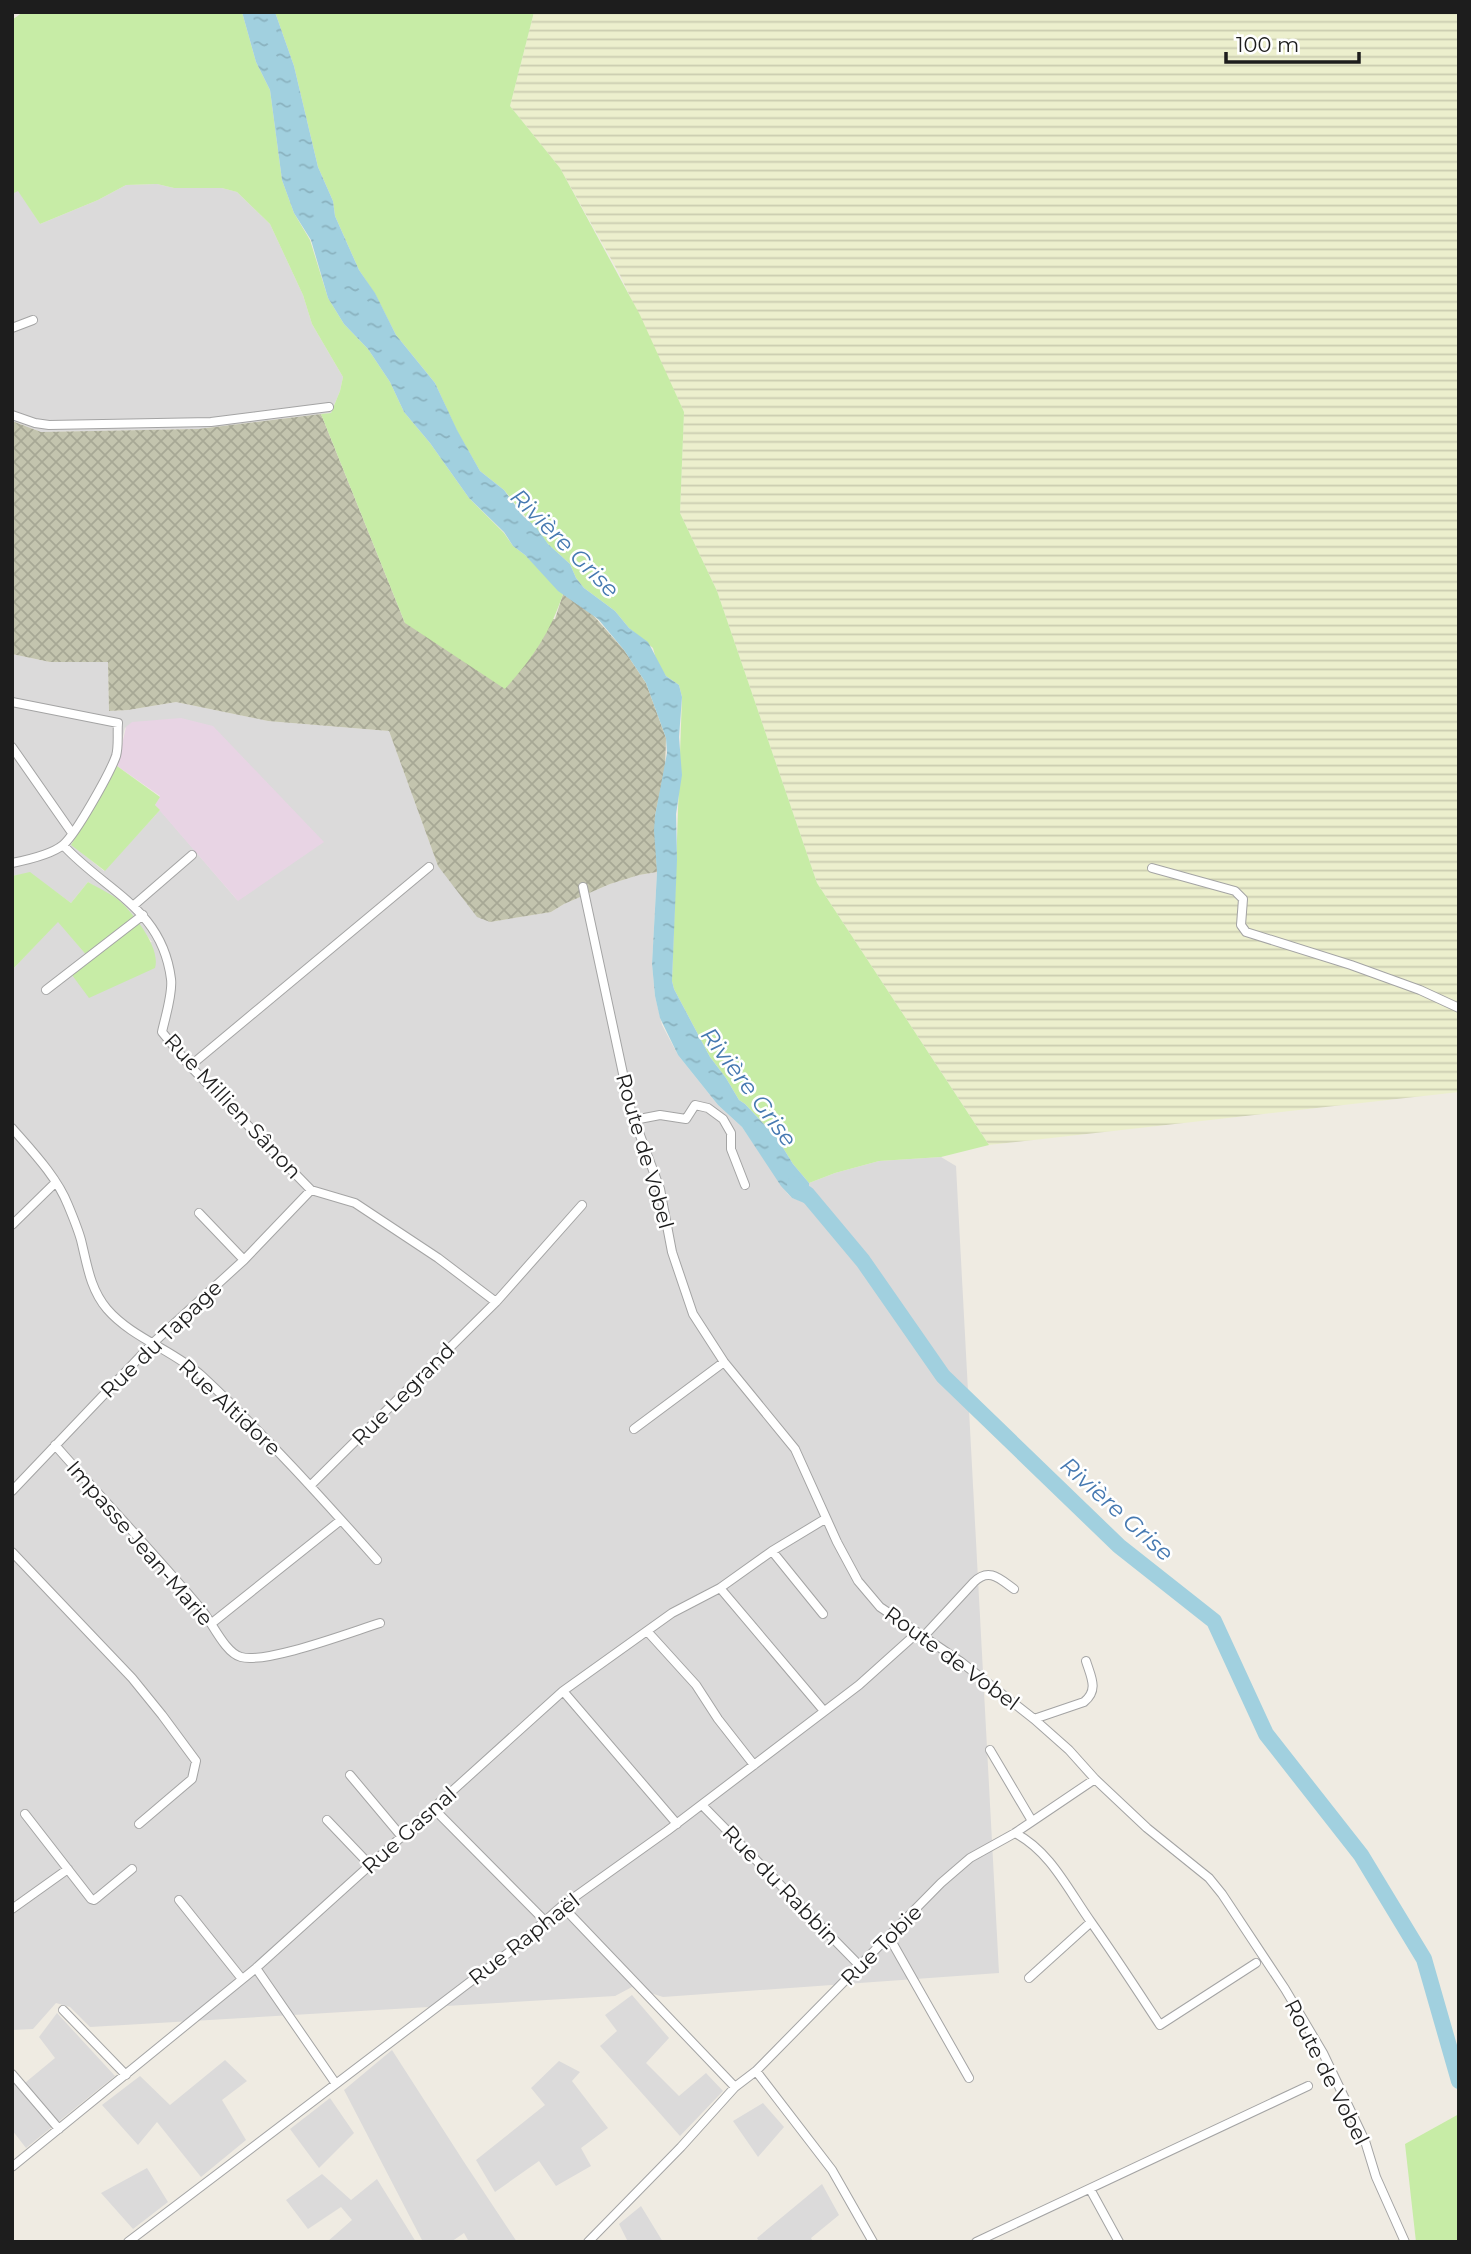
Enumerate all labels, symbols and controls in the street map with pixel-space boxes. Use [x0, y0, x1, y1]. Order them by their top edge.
scale bar [1226, 21, 1359, 65]
text: 100 m [1236, 32, 1299, 57]
water label: Rivière Grise [505, 483, 625, 603]
water label: Rivière Grise [695, 1022, 803, 1152]
street label: Rue Millien Sânon [159, 1028, 307, 1184]
street label: Route de Vobel [611, 1070, 679, 1232]
street label: Rue du Tapage [95, 1275, 227, 1403]
street label: Rue Legrand [346, 1337, 460, 1451]
street label: Rue Altidore [174, 1353, 286, 1461]
water label: Rivière Grise [1055, 1451, 1179, 1567]
street label: Impasse Jean-Marie [62, 1455, 218, 1631]
street label: Route de Vobel [880, 1601, 1024, 1715]
street label: Rue Gasnal [357, 1781, 461, 1879]
street label: Rue du Rabbin [717, 1820, 845, 1950]
street label: Rue Raphaël [463, 1888, 585, 1990]
street label: Rue Tobie [835, 1899, 927, 1991]
street label: Route de Vobel [1279, 1995, 1375, 2149]

